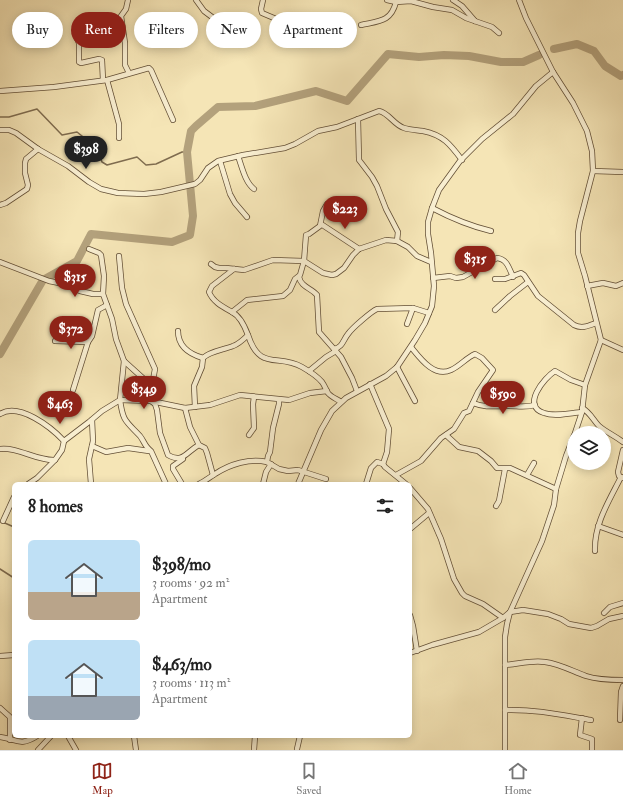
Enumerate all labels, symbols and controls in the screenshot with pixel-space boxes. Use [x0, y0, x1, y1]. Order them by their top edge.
chip: Buy [12, 12, 63, 48]
chip: Rent [71, 12, 126, 48]
chip: Filters [134, 12, 198, 48]
chip: New [206, 12, 261, 48]
chip: Apartment [269, 12, 357, 48]
pin: $398 [62, 136, 110, 170]
text: $398 [73, 141, 99, 157]
pin: $223 [321, 196, 369, 230]
text: $223 [332, 201, 358, 217]
pin: $315 [451, 246, 499, 280]
text: $315 [464, 251, 486, 267]
pin: $315 [51, 264, 99, 298]
text: $315 [64, 269, 86, 285]
pin: $372 [47, 316, 95, 350]
text: $372 [59, 321, 83, 337]
pin: $349 [120, 376, 168, 410]
text: $349 [131, 381, 157, 397]
pin: $590 [479, 381, 527, 415]
text: $590 [490, 386, 516, 402]
pin: $463 [36, 391, 84, 425]
text: $463 [47, 396, 73, 412]
map controls [567, 426, 611, 470]
button: layers [567, 426, 611, 470]
icon: filters [374, 495, 396, 517]
text: 8 homes [28, 496, 83, 517]
text: $398/mo [152, 554, 211, 575]
icon: home [60, 556, 108, 604]
text: 3 rooms · 92 m² [152, 575, 229, 591]
text: Apartment [152, 591, 208, 607]
text: $463/mo [152, 654, 212, 675]
icon: home [60, 656, 108, 704]
text: 3 rooms · 113 m² [152, 675, 230, 691]
text: Apartment [152, 691, 208, 707]
tab: Map [91, 760, 113, 797]
tab: Saved [296, 760, 321, 797]
tab: Home [504, 760, 532, 797]

